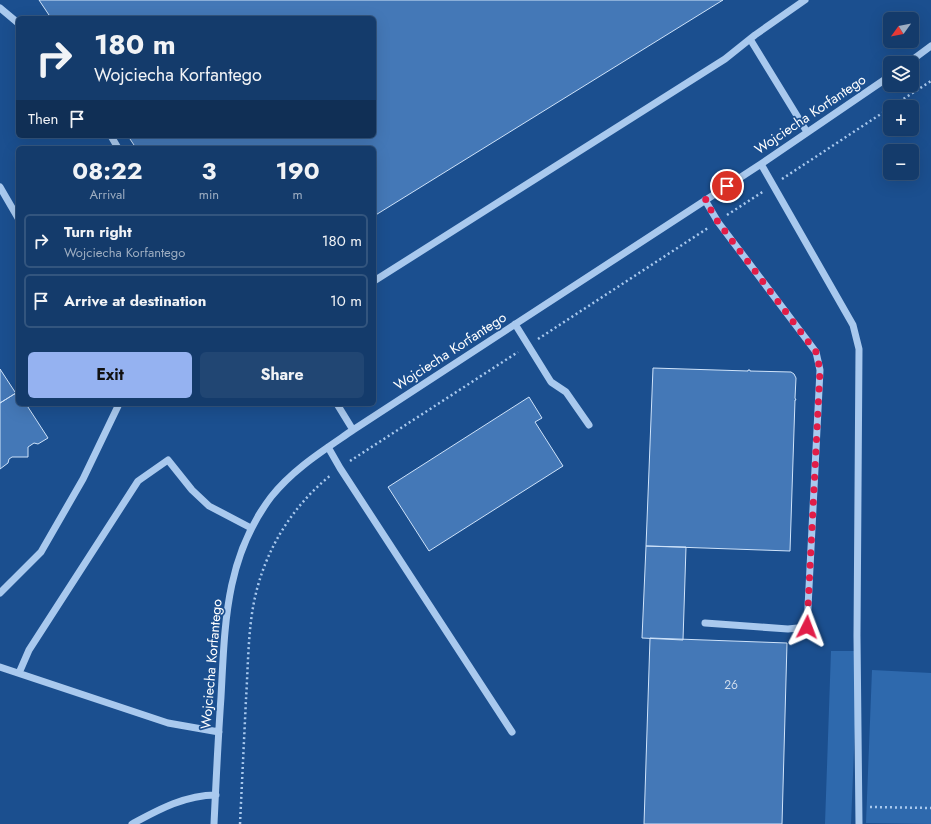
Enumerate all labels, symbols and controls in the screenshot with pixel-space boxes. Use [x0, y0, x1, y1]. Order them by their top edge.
north arrow [883, 12, 919, 48]
map controls [883, 12, 919, 180]
text: 180 m [94, 24, 176, 65]
icon: right [28, 32, 80, 84]
button: layers [883, 56, 919, 92]
text: Wojciecha Korfantego [94, 62, 262, 88]
street label: Wojciecha Korfantego [750, 69, 870, 159]
button: + [883, 100, 919, 136]
text: Then [28, 108, 58, 130]
icon: arrive [66, 108, 88, 130]
button: − [883, 144, 919, 180]
text: 08:22 [72, 153, 142, 188]
text: 3 [202, 153, 216, 188]
text: 190 [276, 153, 320, 188]
pin [710, 169, 744, 203]
icon: arrive [716, 175, 738, 197]
text: Arrival [89, 185, 125, 204]
text: min [199, 185, 219, 204]
text: m [293, 185, 303, 204]
text: Turn right [64, 221, 132, 243]
icon: right [30, 230, 52, 252]
text: 180 m [322, 230, 362, 252]
text: Wojciecha Korfantego [64, 243, 185, 262]
icon: arrive [30, 290, 52, 312]
text: Arrive at destination [64, 290, 206, 312]
text: 10 m [330, 290, 362, 312]
street label: Wojciecha Korfantego [390, 307, 511, 395]
button: Exit [28, 352, 192, 398]
button: Share [200, 352, 364, 398]
street label: Wojciecha Korfantego [195, 598, 227, 730]
position arrow [786, 606, 828, 648]
house number: 26 [724, 676, 738, 694]

